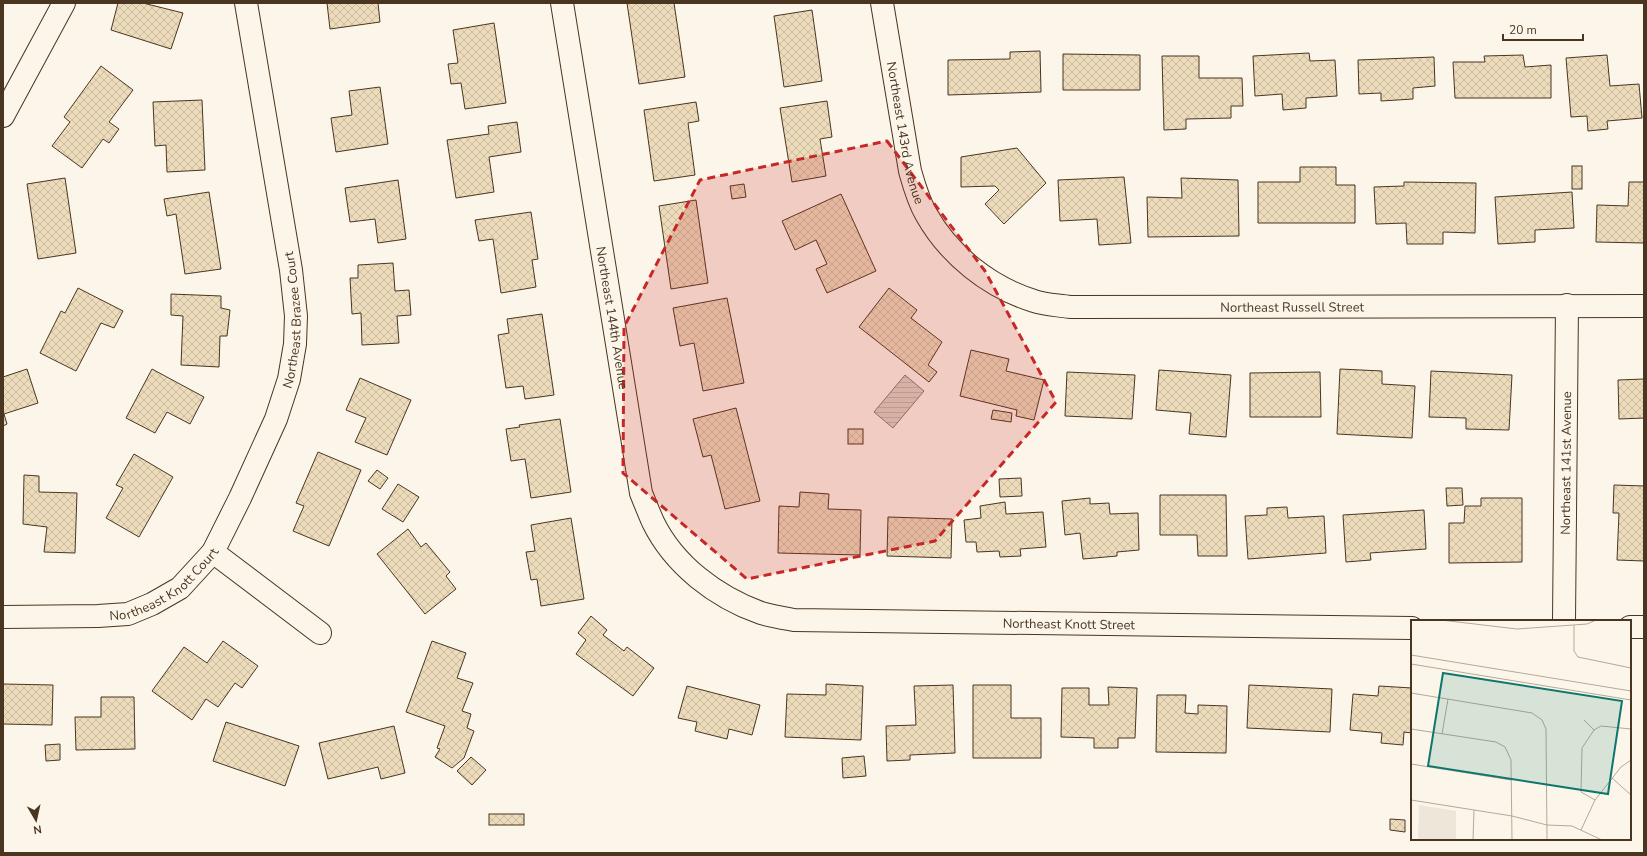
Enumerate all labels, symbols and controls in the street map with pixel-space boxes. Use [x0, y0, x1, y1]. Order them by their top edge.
scale bar [1503, 16, 1583, 42]
text: 20 m [1509, 22, 1537, 38]
street label: Northeast 143rd Avenue [882, 60, 928, 207]
street label: Northeast 144th Avenue [591, 245, 632, 391]
street label: Northeast Brazee Court [279, 250, 306, 391]
street label: Northeast Russell Street [1220, 298, 1365, 317]
street label: Northeast 141st Avenue [1557, 391, 1576, 535]
street label: Northeast Knott Court [109, 545, 224, 625]
street label: Northeast Knott Street [1003, 615, 1136, 634]
inset map [1411, 620, 1631, 840]
north arrow [16, 800, 56, 840]
text: N [32, 821, 43, 837]

